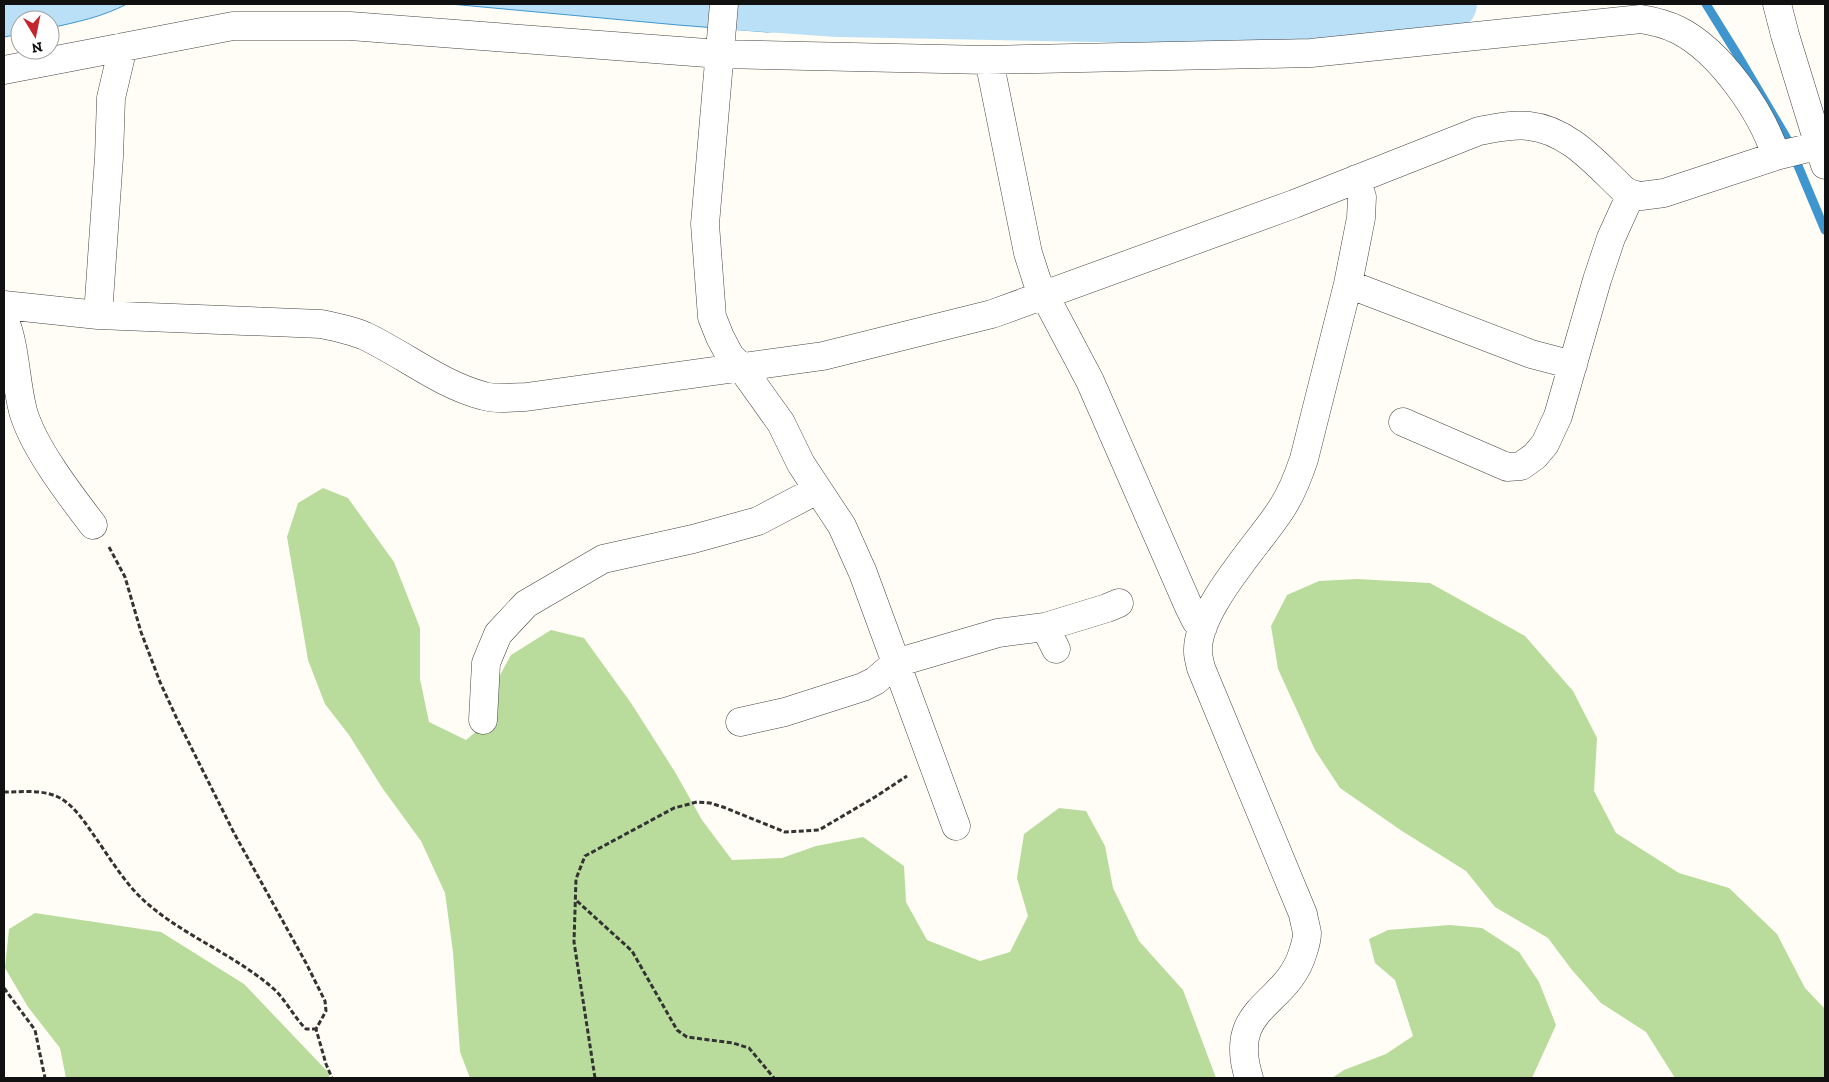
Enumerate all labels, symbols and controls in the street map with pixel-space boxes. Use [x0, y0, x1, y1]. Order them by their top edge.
north arrow [10, 10, 60, 60]
text: N [30, 38, 44, 57]

